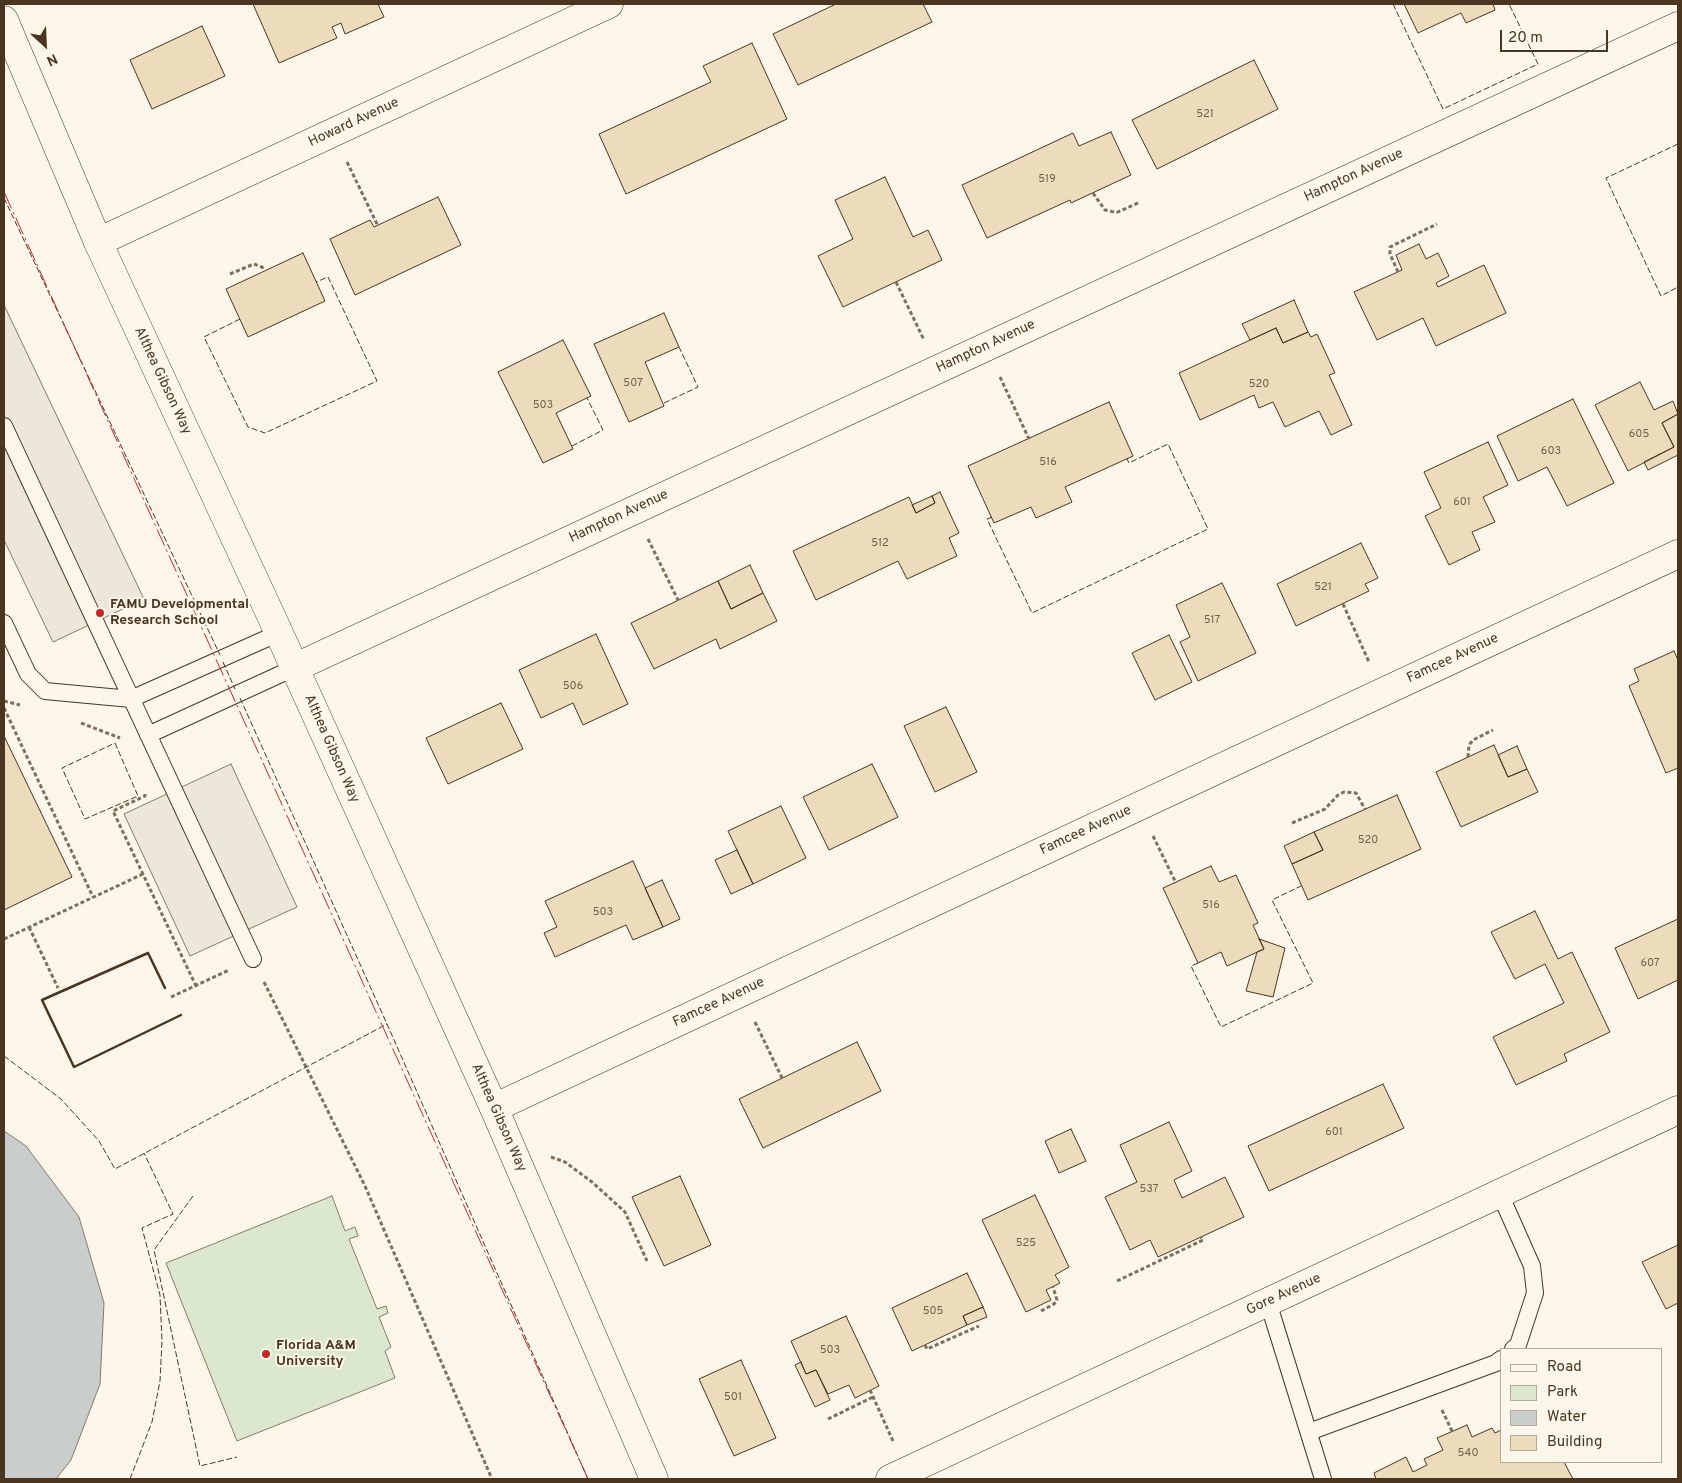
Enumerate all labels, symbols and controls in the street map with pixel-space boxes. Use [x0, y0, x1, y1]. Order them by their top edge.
north arrow [20, 20, 70, 70]
scale bar [1502, 20, 1610, 52]
text: 20 m [1508, 29, 1543, 48]
text: N [43, 49, 60, 69]
street label: Howard Avenue [306, 95, 402, 151]
house number: 521 [1196, 108, 1214, 122]
street label: Hampton Avenue [1302, 146, 1406, 206]
house number: 519 [1038, 173, 1056, 187]
street label: Hampton Avenue [934, 317, 1038, 377]
street label: Althea Gibson Way [130, 325, 194, 437]
house number: 507 [623, 377, 643, 391]
house number: 520 [1249, 378, 1269, 392]
house number: 503 [533, 399, 553, 413]
house number: 605 [1629, 428, 1649, 442]
house number: 603 [1541, 445, 1561, 459]
house number: 516 [1039, 456, 1057, 470]
street label: Hampton Avenue [567, 487, 671, 547]
house number: 601 [1453, 496, 1471, 510]
house number: 512 [871, 537, 889, 551]
house number: 521 [1314, 581, 1332, 595]
place label: FAMU Developmental Research School [110, 597, 249, 630]
marker: FAMU Developmental Research School [94, 607, 106, 619]
house number: 517 [1204, 614, 1220, 628]
street label: Famcee Avenue [1405, 630, 1501, 688]
house number: 506 [563, 680, 583, 694]
street label: Althea Gibson Way [300, 692, 362, 806]
street label: Famcee Avenue [1038, 802, 1134, 860]
house number: 520 [1358, 834, 1378, 848]
house number: 516 [1202, 899, 1220, 913]
house number: 503 [593, 906, 613, 920]
house number: 607 [1640, 957, 1660, 971]
street label: Famcee Avenue [671, 974, 767, 1032]
street label: Althea Gibson Way [467, 1061, 529, 1175]
house number: 601 [1325, 1126, 1343, 1140]
house number: 537 [1139, 1183, 1159, 1197]
house number: 525 [1016, 1237, 1036, 1251]
street label: Gore Avenue [1244, 1270, 1324, 1320]
house number: 505 [923, 1305, 943, 1319]
place label: Florida A&M University [276, 1338, 356, 1370]
house number: 503 [820, 1344, 840, 1358]
marker: Florida A&M University [260, 1348, 272, 1360]
legend [1500, 1348, 1662, 1463]
text: Road [1547, 1358, 1582, 1377]
text: Park [1547, 1383, 1578, 1402]
house number: 501 [724, 1391, 742, 1405]
text: Water [1547, 1408, 1586, 1427]
text: Building [1547, 1433, 1602, 1452]
house number: 540 [1458, 1447, 1478, 1461]

